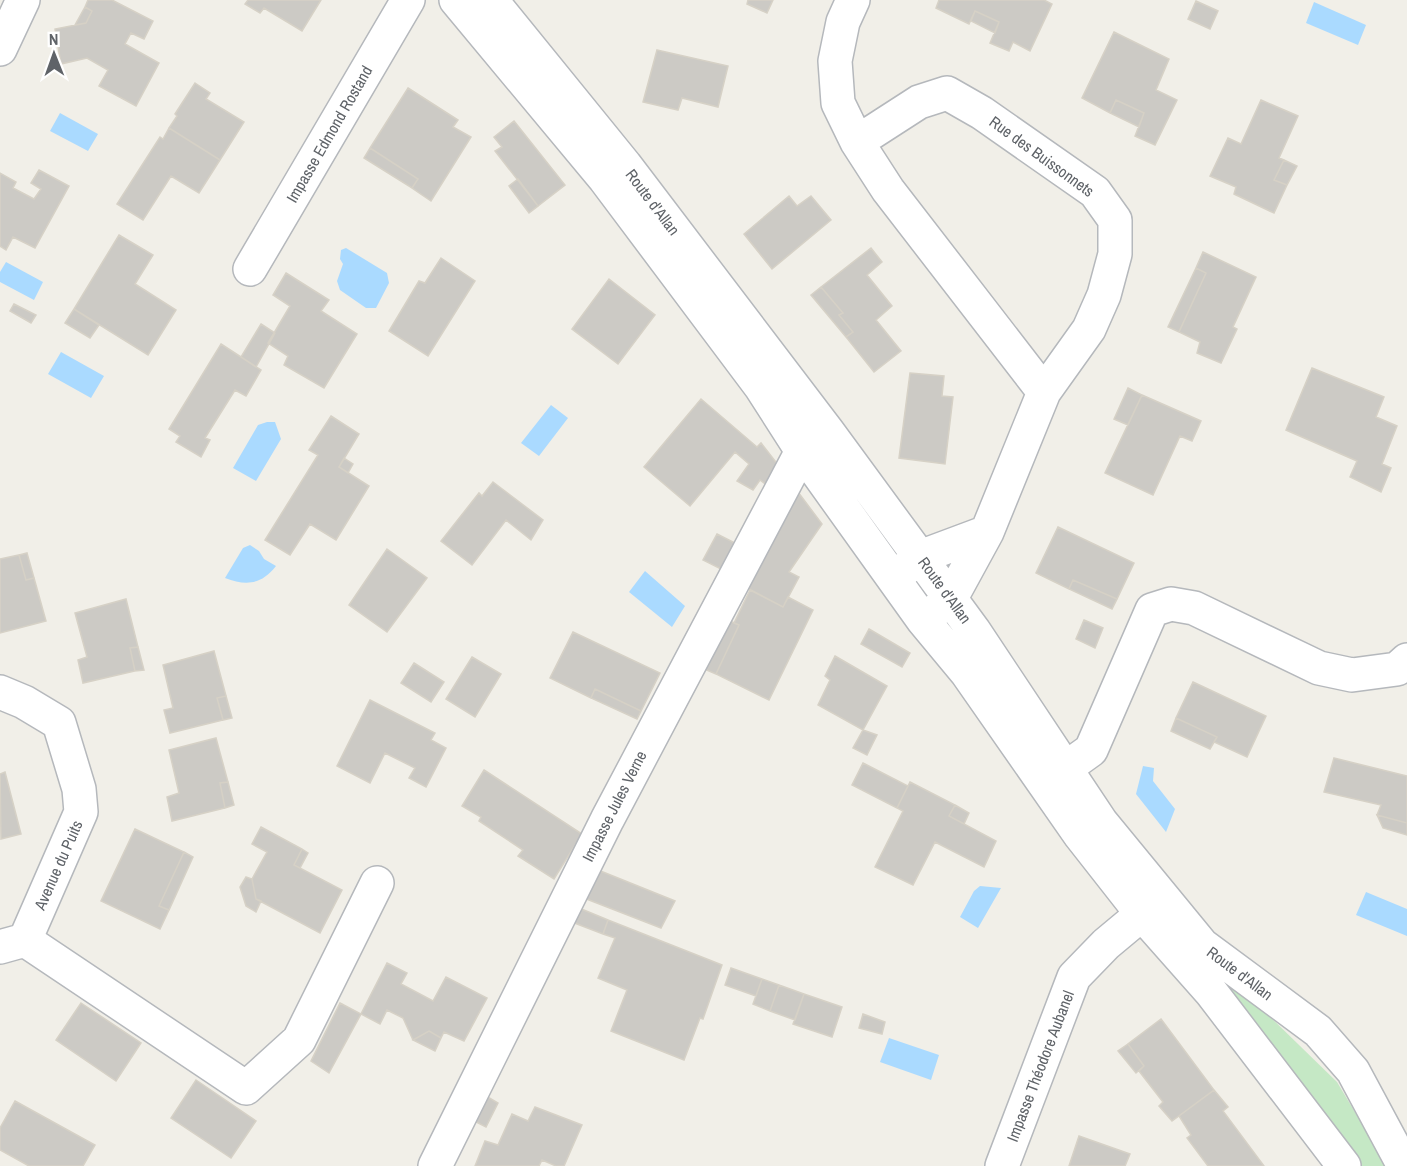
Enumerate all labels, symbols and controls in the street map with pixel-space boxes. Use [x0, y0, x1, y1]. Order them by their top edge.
north arrow [24, 24, 84, 84]
text: N [49, 28, 59, 50]
street label: Impasse Edmond Rostand [281, 62, 377, 206]
street label: Rue des Buissonnets [985, 110, 1099, 202]
street label: Route d'Allan [621, 164, 685, 240]
street label: Route d'Allan [913, 552, 977, 628]
street label: Impasse Jules Verne [577, 747, 651, 865]
street label: Avenue du Puits [28, 817, 88, 914]
street label: Route d'Allan [1202, 941, 1278, 1005]
street label: Impasse Théodore Aubanel [1001, 987, 1079, 1145]

